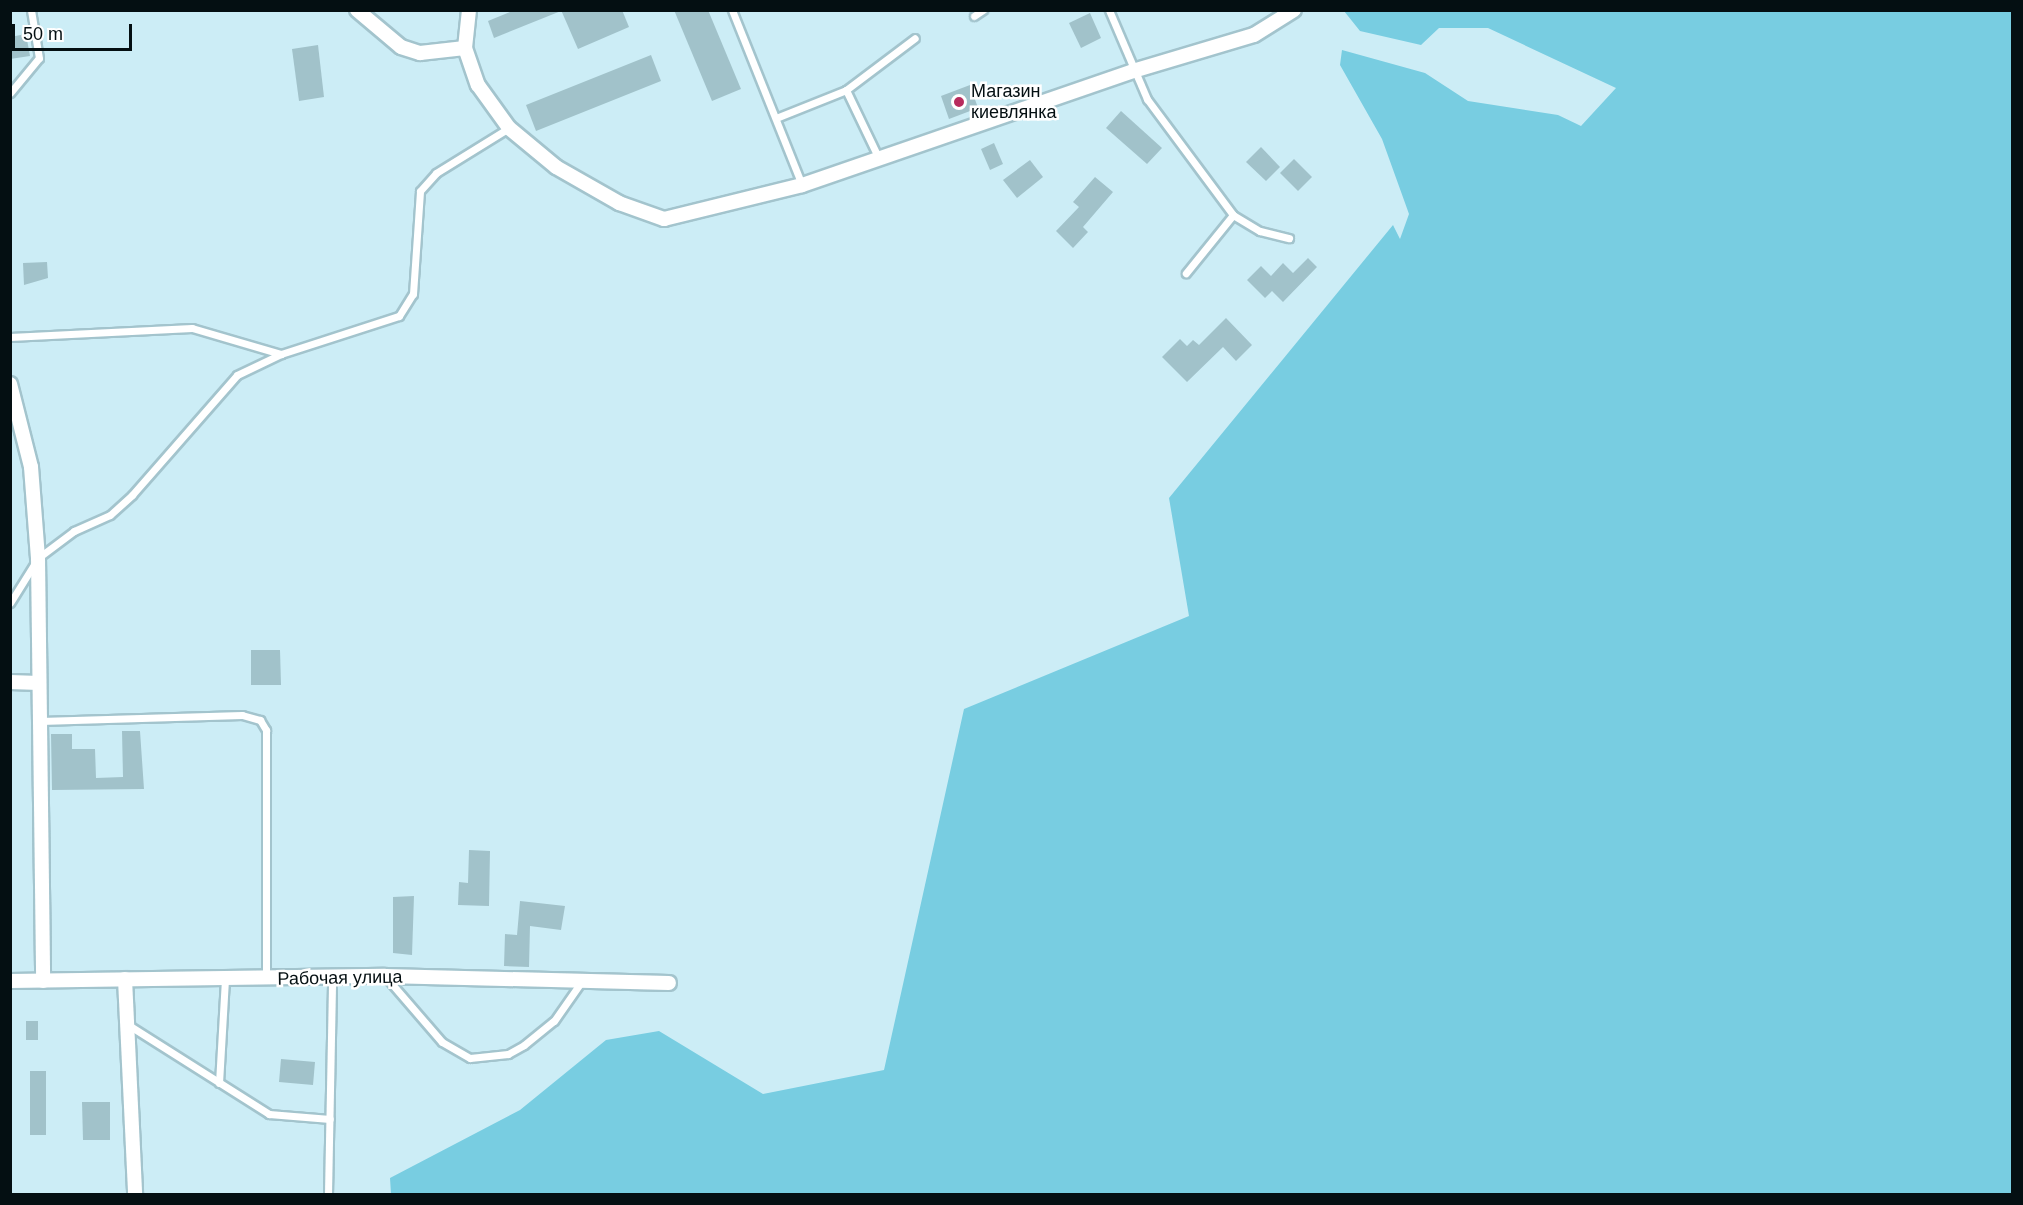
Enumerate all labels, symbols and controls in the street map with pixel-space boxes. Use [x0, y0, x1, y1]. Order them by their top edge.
scale bar [15, 12, 135, 50]
text: 50 m [23, 24, 63, 44]
place label: Магазин киевлянка [971, 81, 1057, 124]
marker: Магазин киевлянка [952, 95, 966, 109]
street label: Рабочая улица [277, 966, 403, 990]

